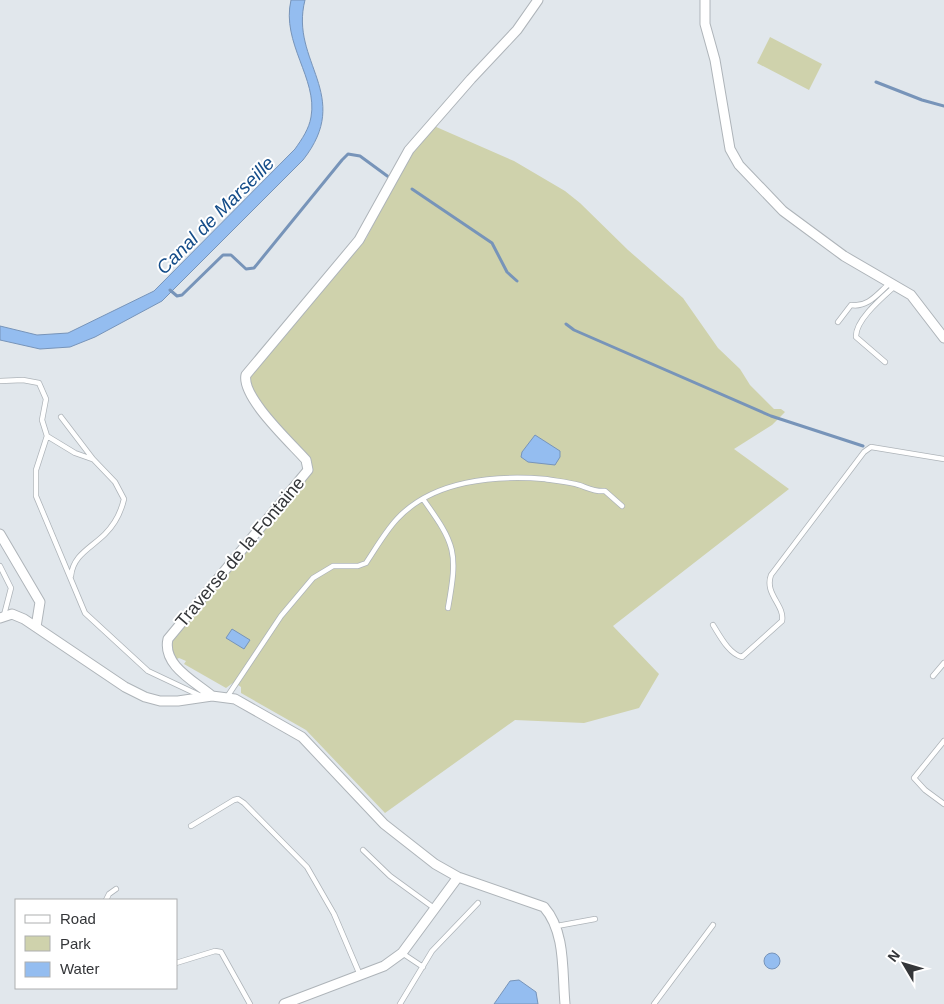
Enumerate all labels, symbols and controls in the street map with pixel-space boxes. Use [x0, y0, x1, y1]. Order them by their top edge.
water label: Canal de Marseille [152, 152, 278, 278]
street label: Traverse de la Fontaine [171, 473, 309, 631]
legend [15, 899, 178, 989]
text: Road [60, 910, 96, 927]
text: Park [60, 935, 91, 952]
north arrow [879, 939, 929, 989]
text: N [884, 947, 903, 965]
text: Water [60, 960, 99, 977]

